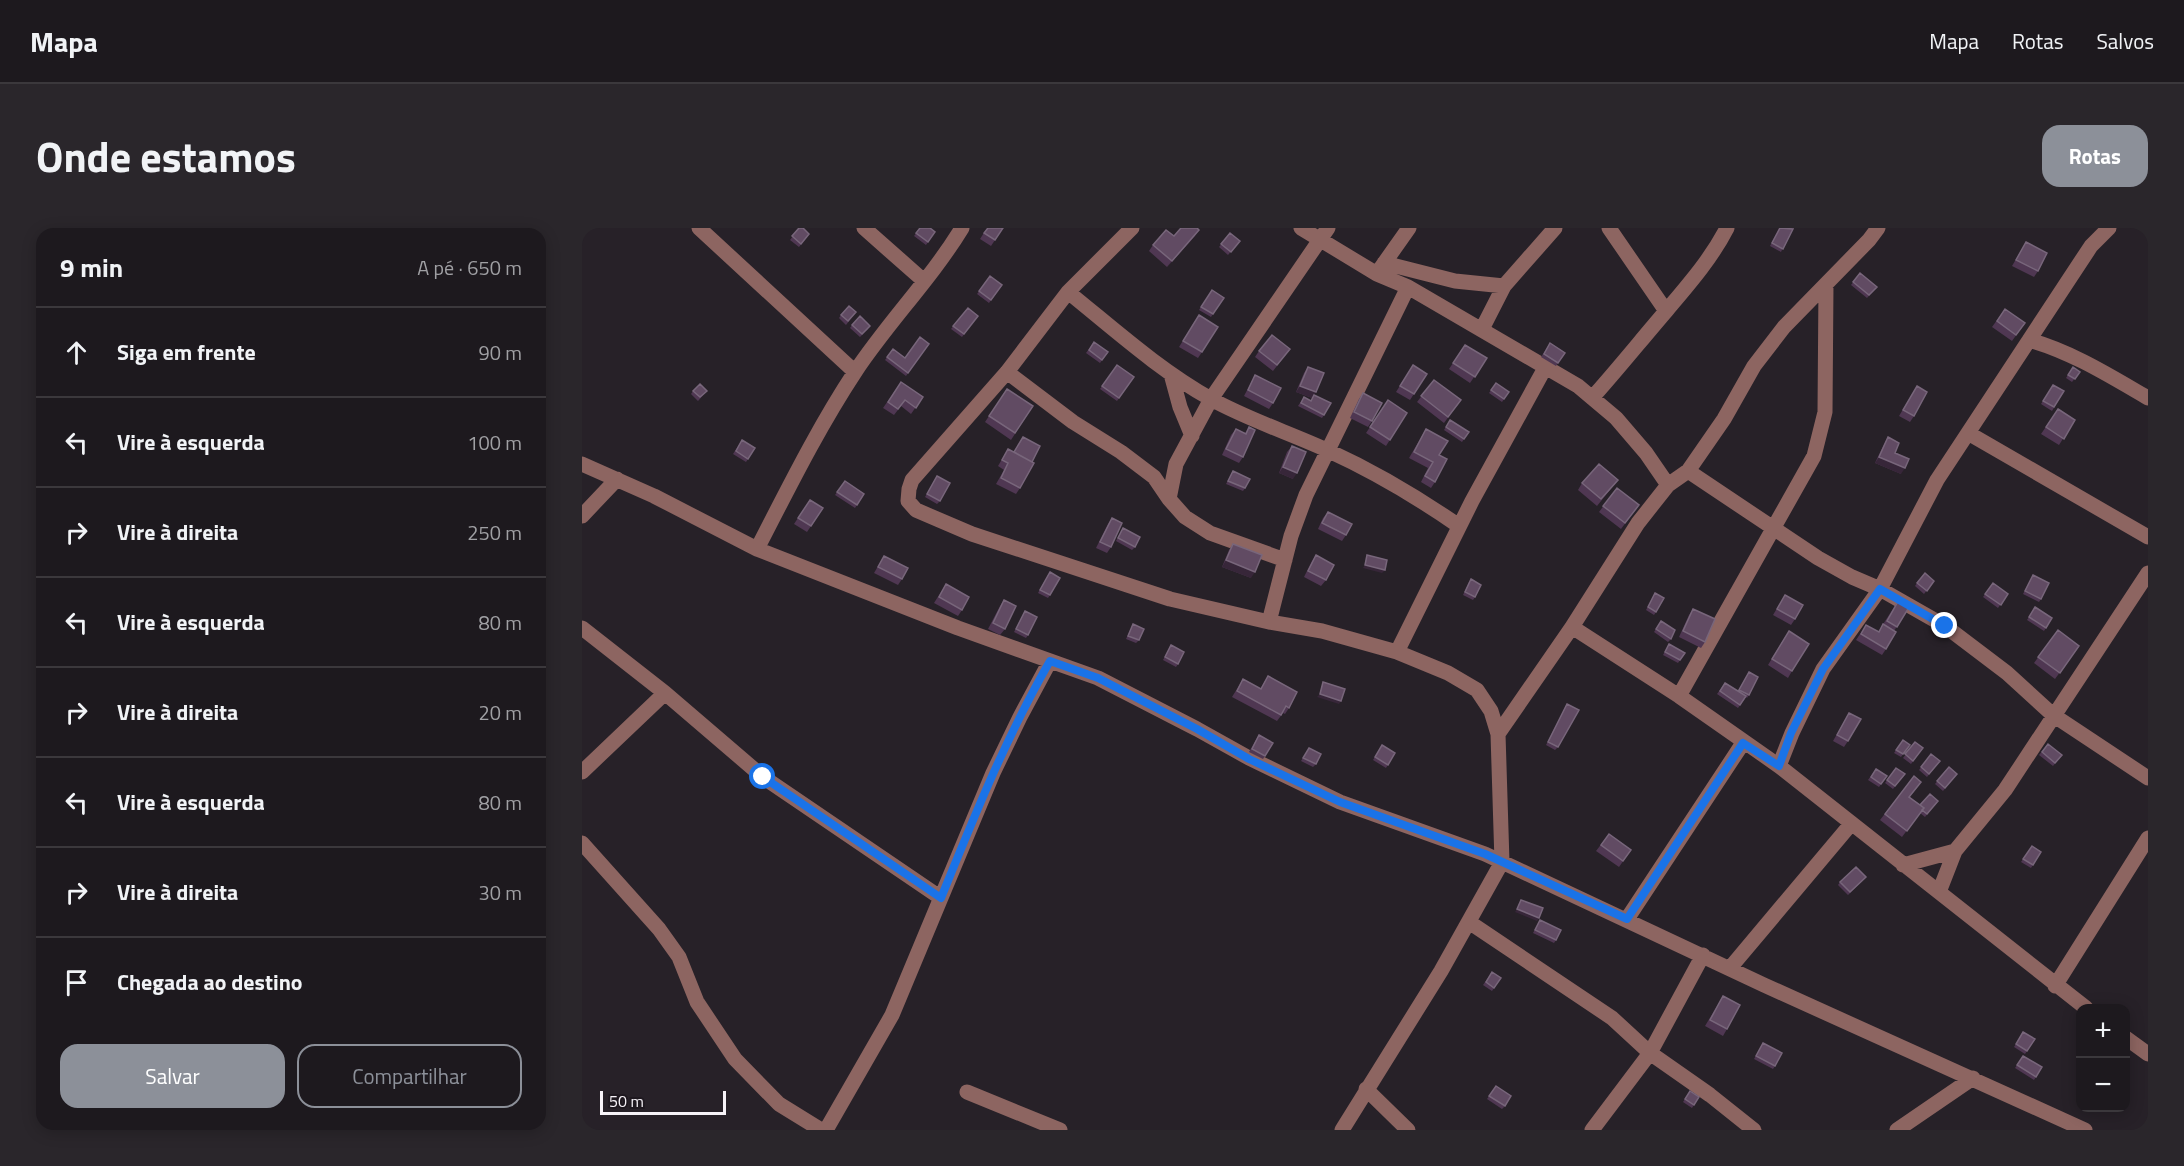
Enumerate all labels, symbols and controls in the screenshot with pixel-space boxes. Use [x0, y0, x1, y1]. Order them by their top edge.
text: Mapa [30, 20, 98, 63]
text: Mapa [1929, 25, 1979, 57]
text: Rotas [2012, 25, 2063, 57]
text: Salvos [2096, 25, 2154, 57]
text: Onde estamos [36, 124, 296, 188]
button: Rotas [2042, 125, 2148, 187]
text: 9 min [60, 248, 123, 287]
text: A pé · 650 m [417, 252, 522, 283]
text: Siga em frente [117, 335, 256, 369]
icon: ahead [60, 336, 93, 369]
text: 90 m [478, 337, 522, 368]
text: Vire à esquerda [117, 425, 265, 459]
icon: left [60, 426, 93, 459]
text: 100 m [467, 427, 522, 458]
text: Vire à direita [117, 515, 238, 549]
icon: right [60, 516, 93, 549]
text: 250 m [467, 517, 522, 548]
text: Vire à esquerda [117, 605, 265, 639]
icon: left [60, 606, 93, 639]
text: 80 m [478, 607, 522, 638]
route end [1931, 612, 1957, 638]
text: Vire à direita [117, 695, 238, 729]
icon: right [60, 696, 93, 729]
text: 20 m [478, 697, 522, 728]
route start [749, 763, 775, 789]
text: Vire à esquerda [117, 785, 265, 819]
icon: left [60, 786, 93, 819]
text: 80 m [478, 787, 522, 818]
text: Vire à direita [117, 875, 238, 909]
icon: right [60, 876, 93, 909]
text: 30 m [478, 877, 522, 908]
text: Chegada ao destino [117, 965, 303, 999]
icon: arrive [60, 966, 93, 999]
map controls [2076, 1004, 2130, 1112]
button: + [2076, 1004, 2130, 1058]
button: Salvar [60, 1044, 285, 1108]
button: Compartilhar [297, 1044, 522, 1108]
button: − [2076, 1058, 2130, 1112]
scale bar [600, 1088, 726, 1116]
text: 50 m [609, 1089, 644, 1113]

